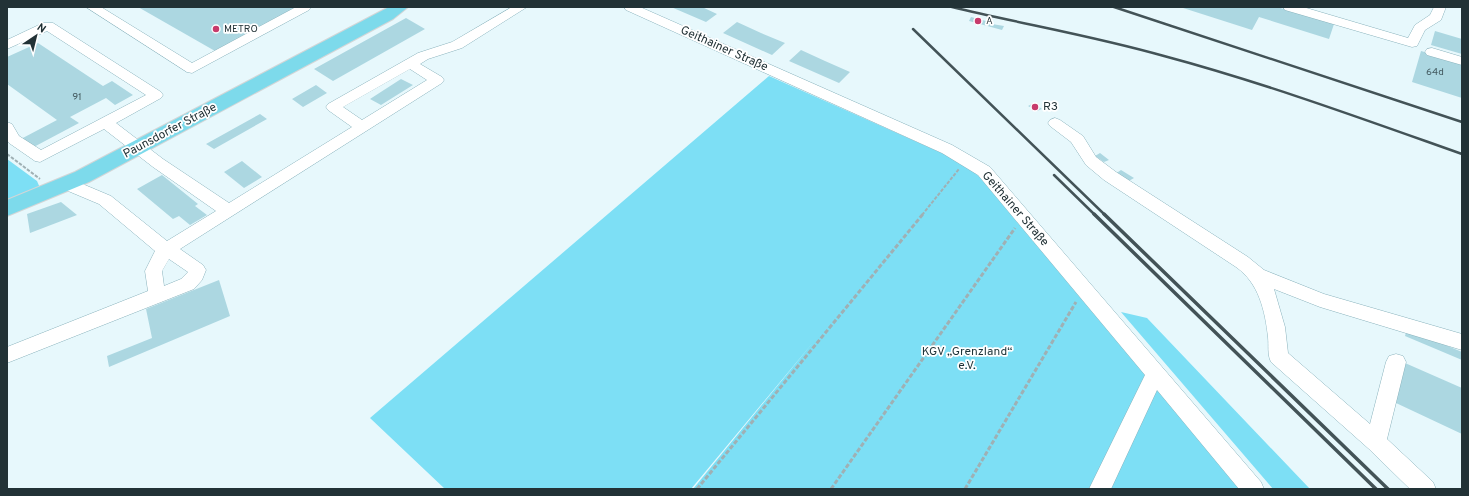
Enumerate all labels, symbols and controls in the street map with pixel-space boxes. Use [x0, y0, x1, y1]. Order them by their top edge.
place label: A [986, 15, 993, 28]
north arrow [16, 16, 56, 56]
marker: A [973, 16, 983, 26]
text: N [34, 21, 48, 37]
place label: METRO [224, 23, 258, 36]
street label: Geithainer Straße [678, 23, 770, 75]
marker: METRO [211, 24, 221, 34]
house number: 64d [1426, 66, 1444, 79]
house number: 91 [72, 91, 82, 104]
place label: R3 [1043, 99, 1058, 115]
street label: Paunsdorfer Straße [121, 100, 219, 162]
marker: R3 [1030, 102, 1040, 112]
street label: Geithainer Straße [978, 168, 1052, 250]
park label: KGV „Grenzland“ e.V. [922, 344, 1012, 374]

